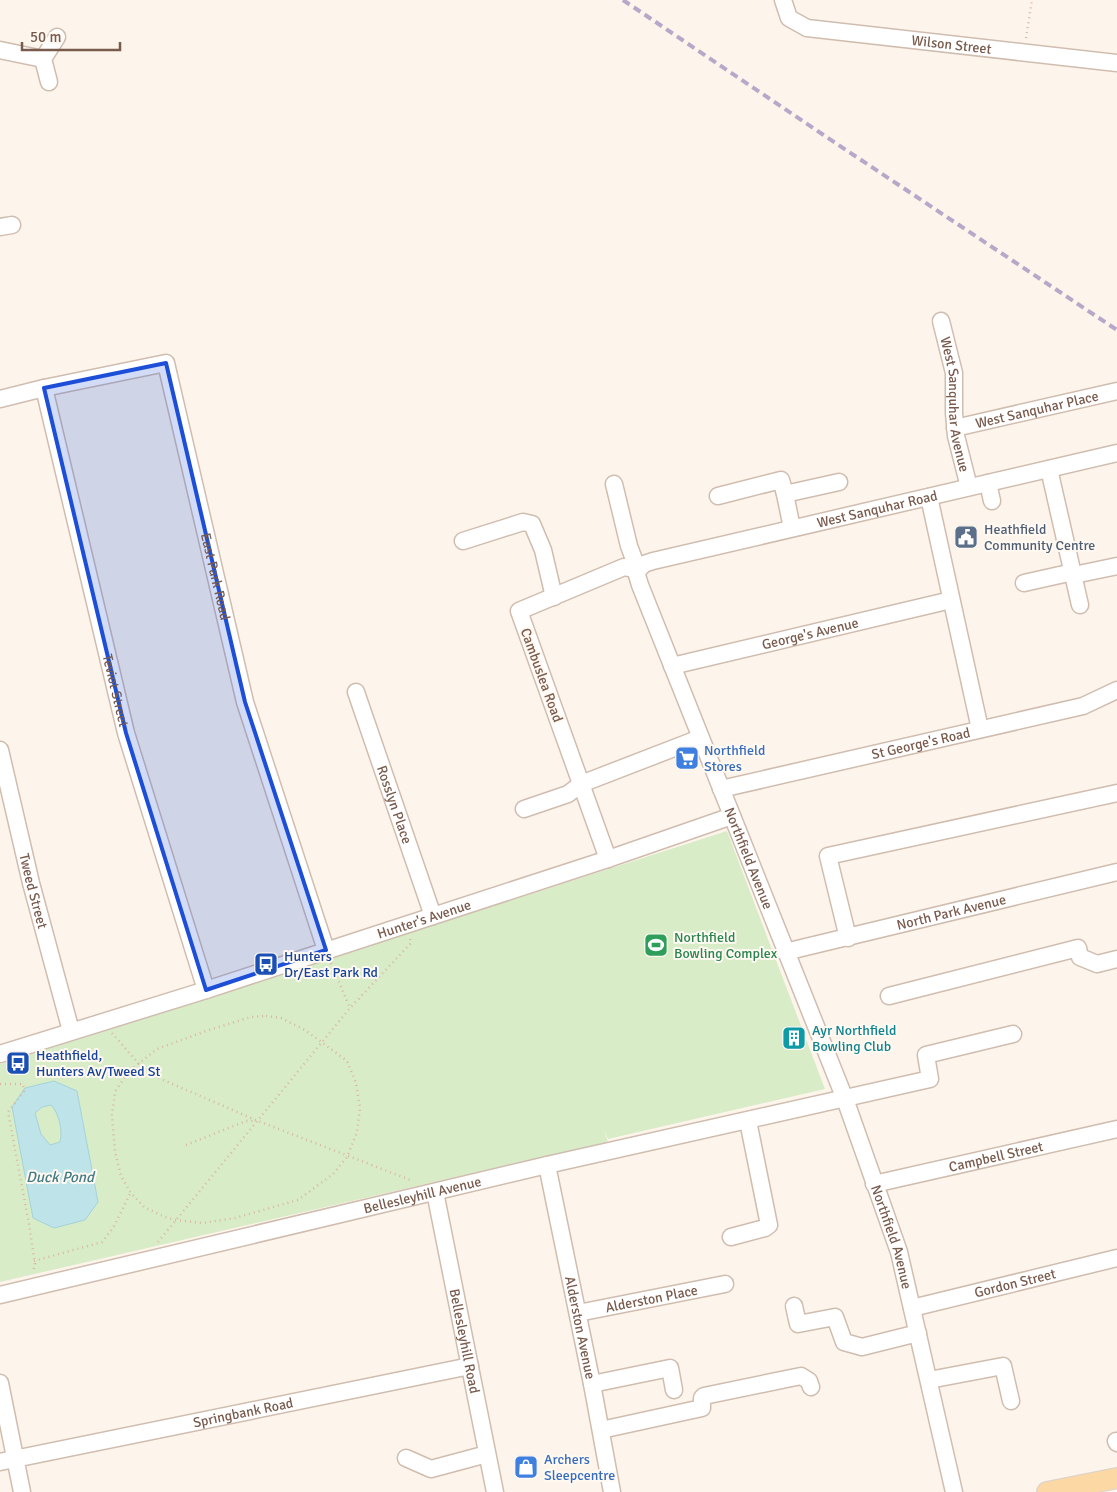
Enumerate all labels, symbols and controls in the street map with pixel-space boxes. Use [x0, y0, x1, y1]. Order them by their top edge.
scale bar [22, 20, 120, 52]
text: 50 m [30, 28, 61, 46]
street label: Wilson Street [911, 32, 992, 58]
street label: West Sanquhar Avenue [936, 335, 973, 474]
street label: West Sanquhar Place [974, 387, 1100, 432]
street label: West Sanquhar Road [815, 487, 939, 532]
place label: Heathfield Community Centre [984, 521, 1095, 554]
public building icon: Heathfield Community Centre [953, 524, 979, 550]
street label: East Park Road [197, 531, 234, 622]
street label: George's Avenue [760, 614, 860, 653]
street label: Cambuslea Road [517, 626, 566, 725]
street label: Teviot Street [99, 653, 132, 729]
street label: St George's Road [870, 724, 972, 763]
place label: Northfield Stores [704, 742, 765, 775]
supermarket icon: Northfield Stores [674, 745, 700, 771]
street label: Rosslyn Place [373, 763, 416, 846]
street label: Northfield Avenue [721, 805, 776, 912]
street label: Tweed Street [15, 852, 51, 931]
street label: North Park Avenue [895, 891, 1008, 934]
street label: Hunter's Avenue [375, 896, 473, 943]
place label: Northfield Bowling Complex [674, 929, 778, 962]
sports icon: Northfield Bowling Complex [643, 932, 669, 958]
place label: Hunters Dr/East Park Rd [284, 948, 378, 981]
bus stop icon: Hunters Dr/East Park Rd [253, 951, 279, 977]
place label: Ayr Northfield Bowling Club [812, 1022, 896, 1055]
building icon: Ayr Northfield Bowling Club [781, 1025, 807, 1051]
place label: Heathfield, Hunters Av/Tweed St [36, 1047, 161, 1080]
bus stop icon: Heathfield, Hunters Av/Tweed St [5, 1050, 31, 1076]
street label: Campbell Street [947, 1138, 1045, 1176]
water label: Duck Pond [26, 1168, 96, 1186]
street label: Bellesleyhill Avenue [362, 1173, 483, 1217]
street label: Northfield Avenue [867, 1183, 915, 1291]
street label: Gordon Street [973, 1265, 1058, 1301]
street label: Alderston Avenue [561, 1275, 599, 1381]
street label: Alderston Place [604, 1282, 699, 1316]
street label: Bellesleyhill Road [446, 1287, 483, 1395]
street label: Springbank Road [192, 1394, 295, 1431]
place label: Archers Sleepcentre [544, 1451, 615, 1484]
shop icon: Archers Sleepcentre [513, 1454, 539, 1480]

